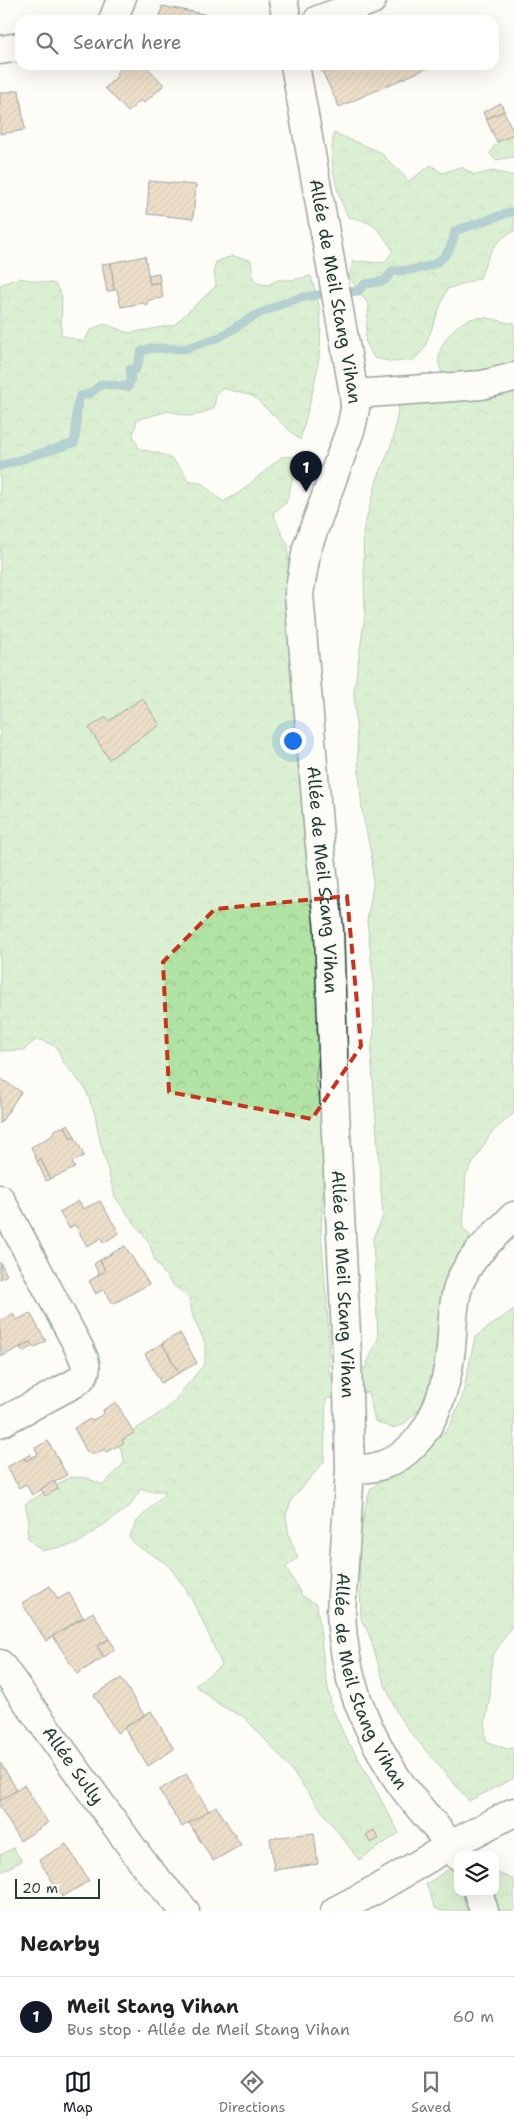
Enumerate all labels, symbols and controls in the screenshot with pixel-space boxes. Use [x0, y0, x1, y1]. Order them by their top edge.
search box [15, 15, 499, 70]
icon: search [33, 29, 61, 57]
text: Search here [73, 30, 182, 55]
street label: Allée de Meil Stang Vihan [304, 177, 367, 405]
pin: 1 [290, 451, 322, 492]
your location [280, 728, 306, 754]
street label: Allée de Meil Stang Vihan [301, 765, 343, 994]
street label: Allée de Meil Stang Vihan [326, 1170, 360, 1398]
street label: Allée de Meil Stang Vihan [329, 1572, 413, 1794]
street label: Allée Sully [37, 1722, 109, 1809]
map controls [454, 1851, 499, 1896]
button: layers [454, 1851, 499, 1896]
scale bar [15, 1876, 100, 1899]
text: 20 m [22, 1879, 58, 1897]
text: Nearby [20, 1930, 100, 1958]
text: Meil Stang Vihan [67, 1994, 239, 2019]
text: 1 [32, 2006, 40, 2027]
text: 60 m [453, 2006, 494, 2027]
text: Bus stop · Allée de Meil Stang Vihan [67, 2019, 350, 2040]
tab: Map [63, 2068, 93, 2116]
tab: Directions [219, 2068, 285, 2116]
tab: Saved [411, 2068, 451, 2116]

